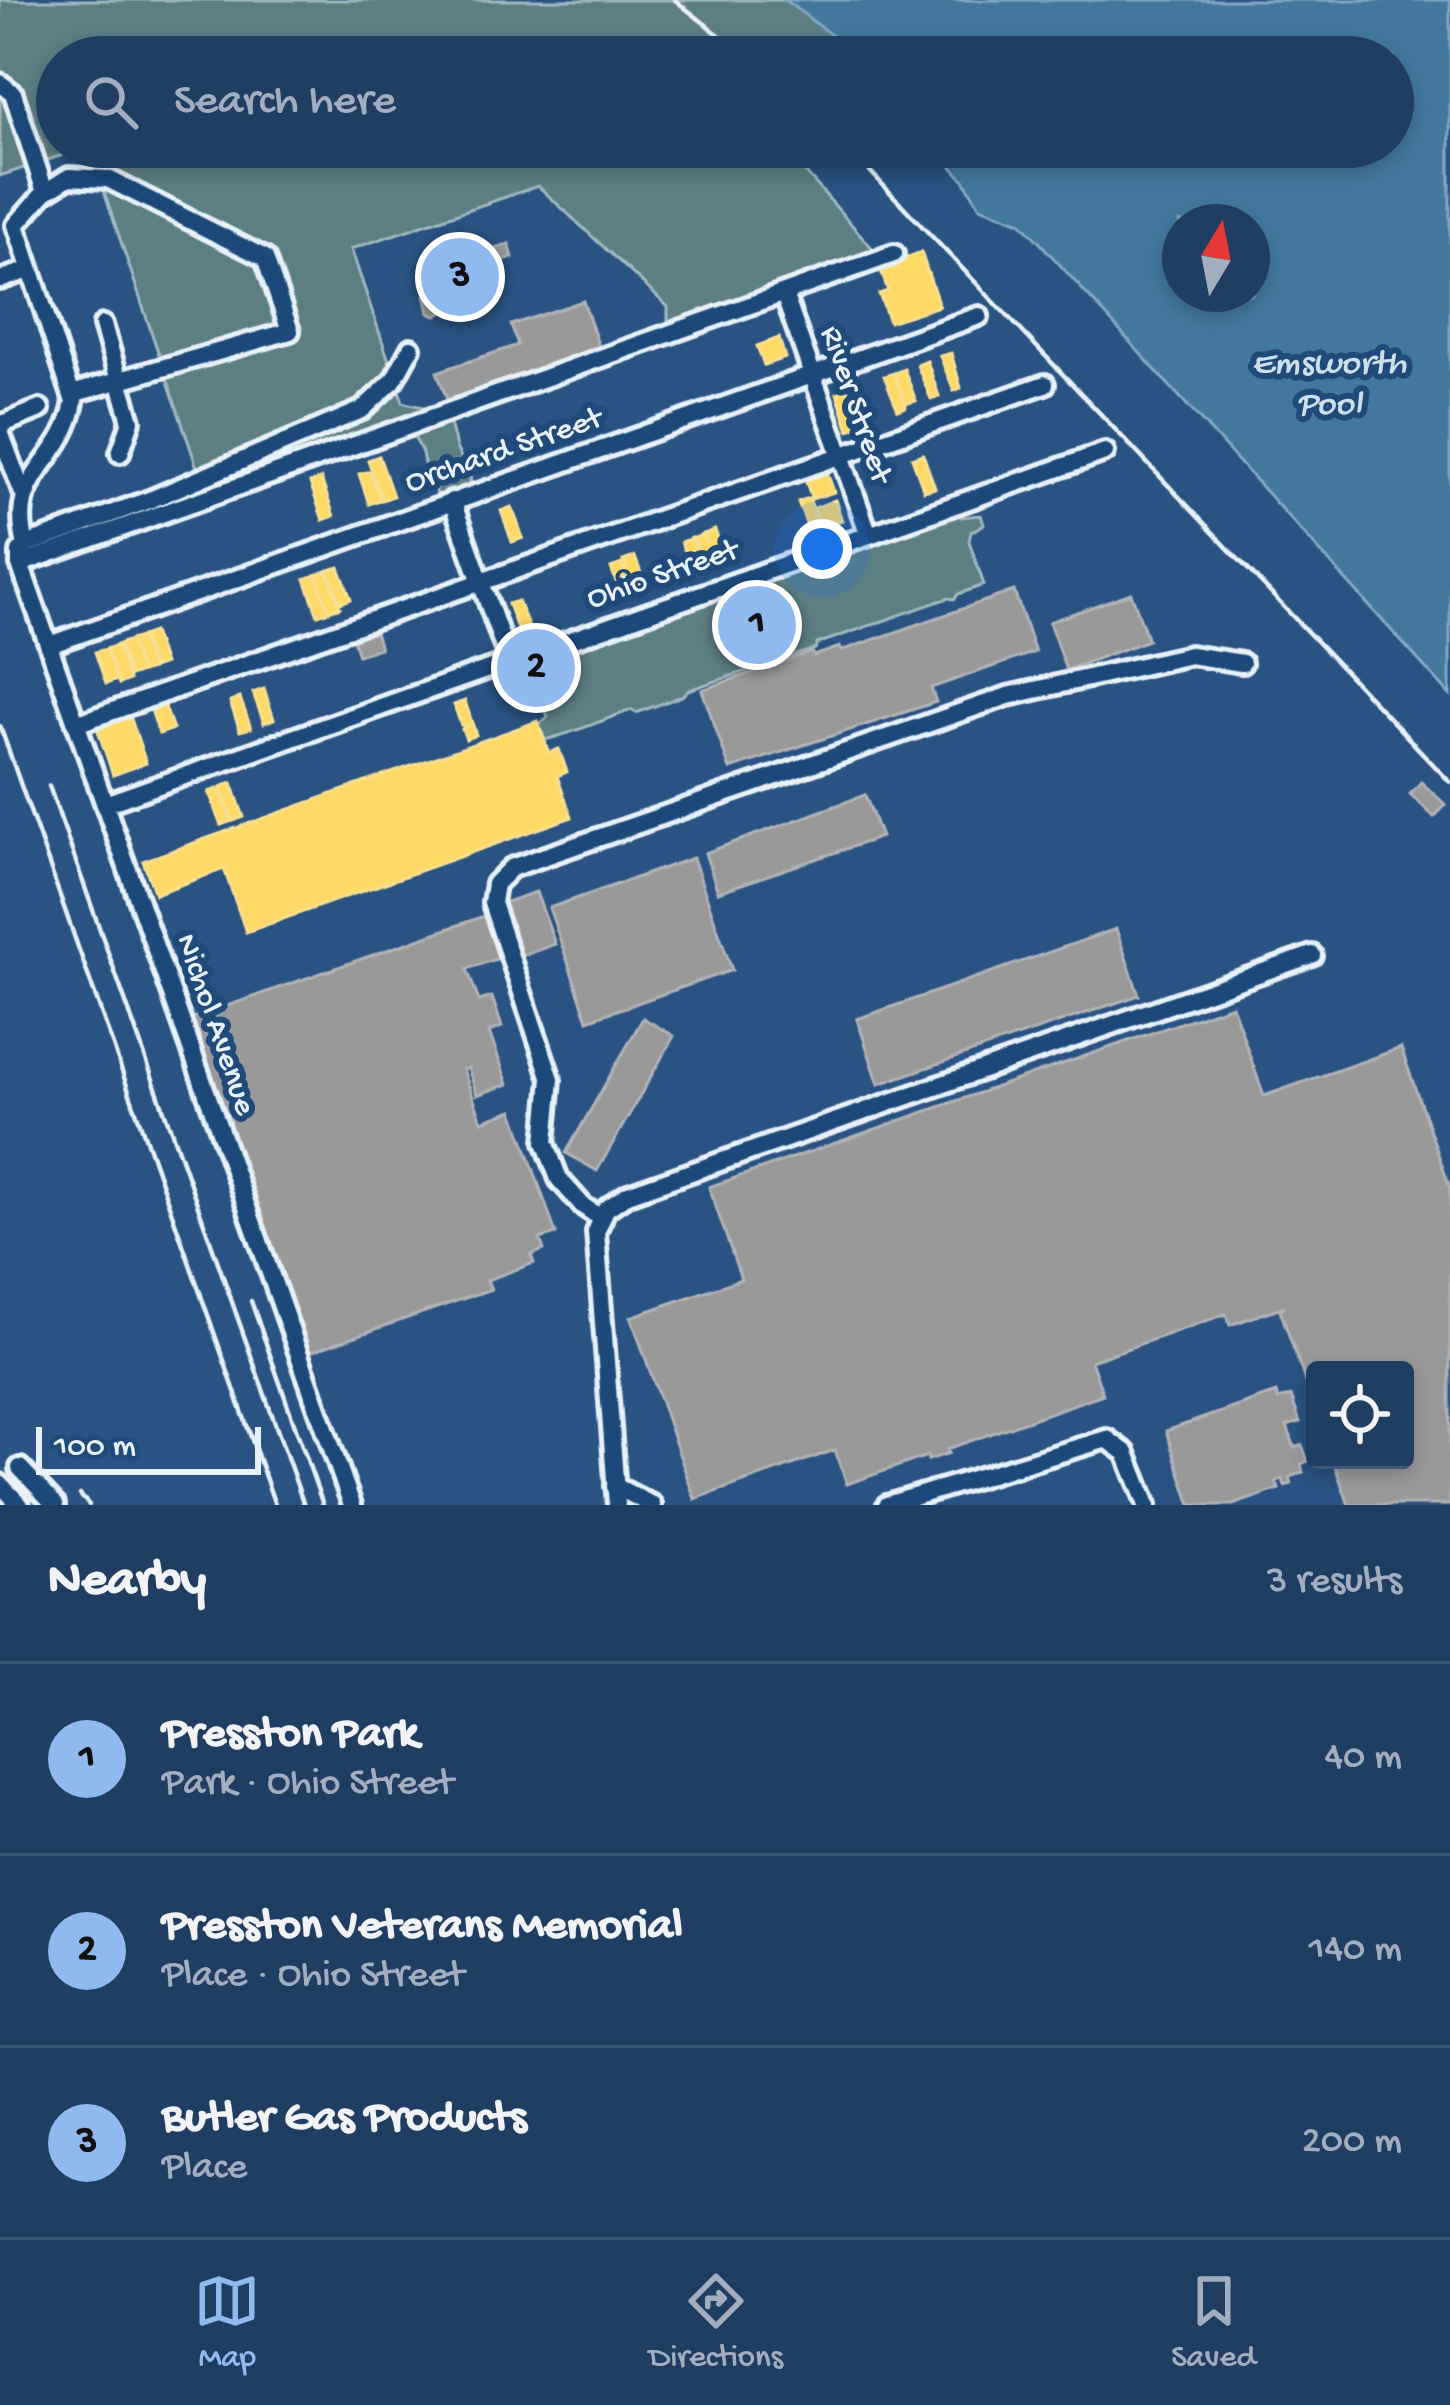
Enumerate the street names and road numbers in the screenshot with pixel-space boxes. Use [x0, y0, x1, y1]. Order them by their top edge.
street label: River Street [809, 322, 899, 491]
street label: Orchard Street [401, 400, 610, 503]
street label: Ohio Street [582, 532, 746, 620]
street label: Nichol Avenue [165, 929, 263, 1121]

